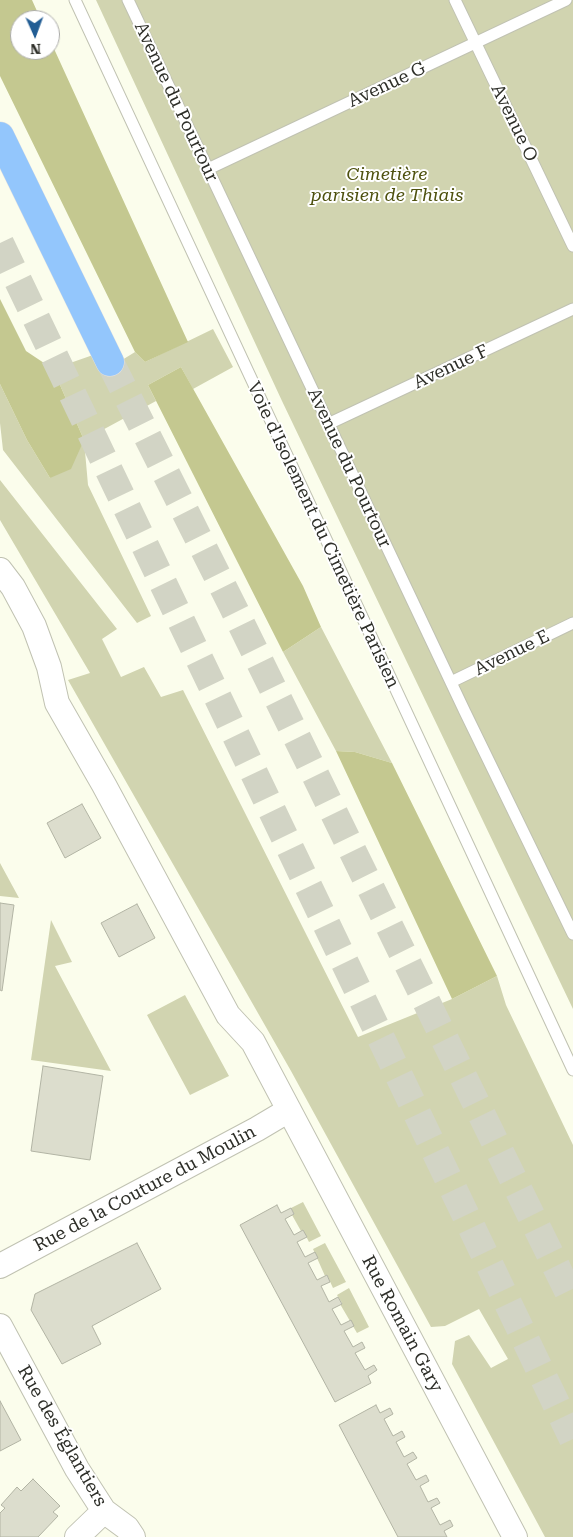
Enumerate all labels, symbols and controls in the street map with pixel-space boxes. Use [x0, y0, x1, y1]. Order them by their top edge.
north arrow [10, 10, 60, 60]
street label: Avenue du Pourtour [129, 19, 223, 185]
text: N [30, 41, 41, 57]
street label: Avenue G [345, 58, 429, 112]
street label: Avenue O [486, 81, 542, 165]
park label: Cimetière parisien de Thiais [311, 164, 463, 206]
street label: Avenue F [410, 340, 492, 394]
street label: Voie d'Isolement du Cimetière Parisien [242, 378, 404, 692]
street label: Avenue du Pourtour [302, 385, 396, 551]
street label: Avenue E [471, 626, 553, 680]
street label: Rue de la Couture du Moulin [30, 1121, 260, 1257]
street label: Rue Romain Gary [357, 1252, 447, 1396]
street label: Rue des Églantiers [13, 1362, 111, 1510]

